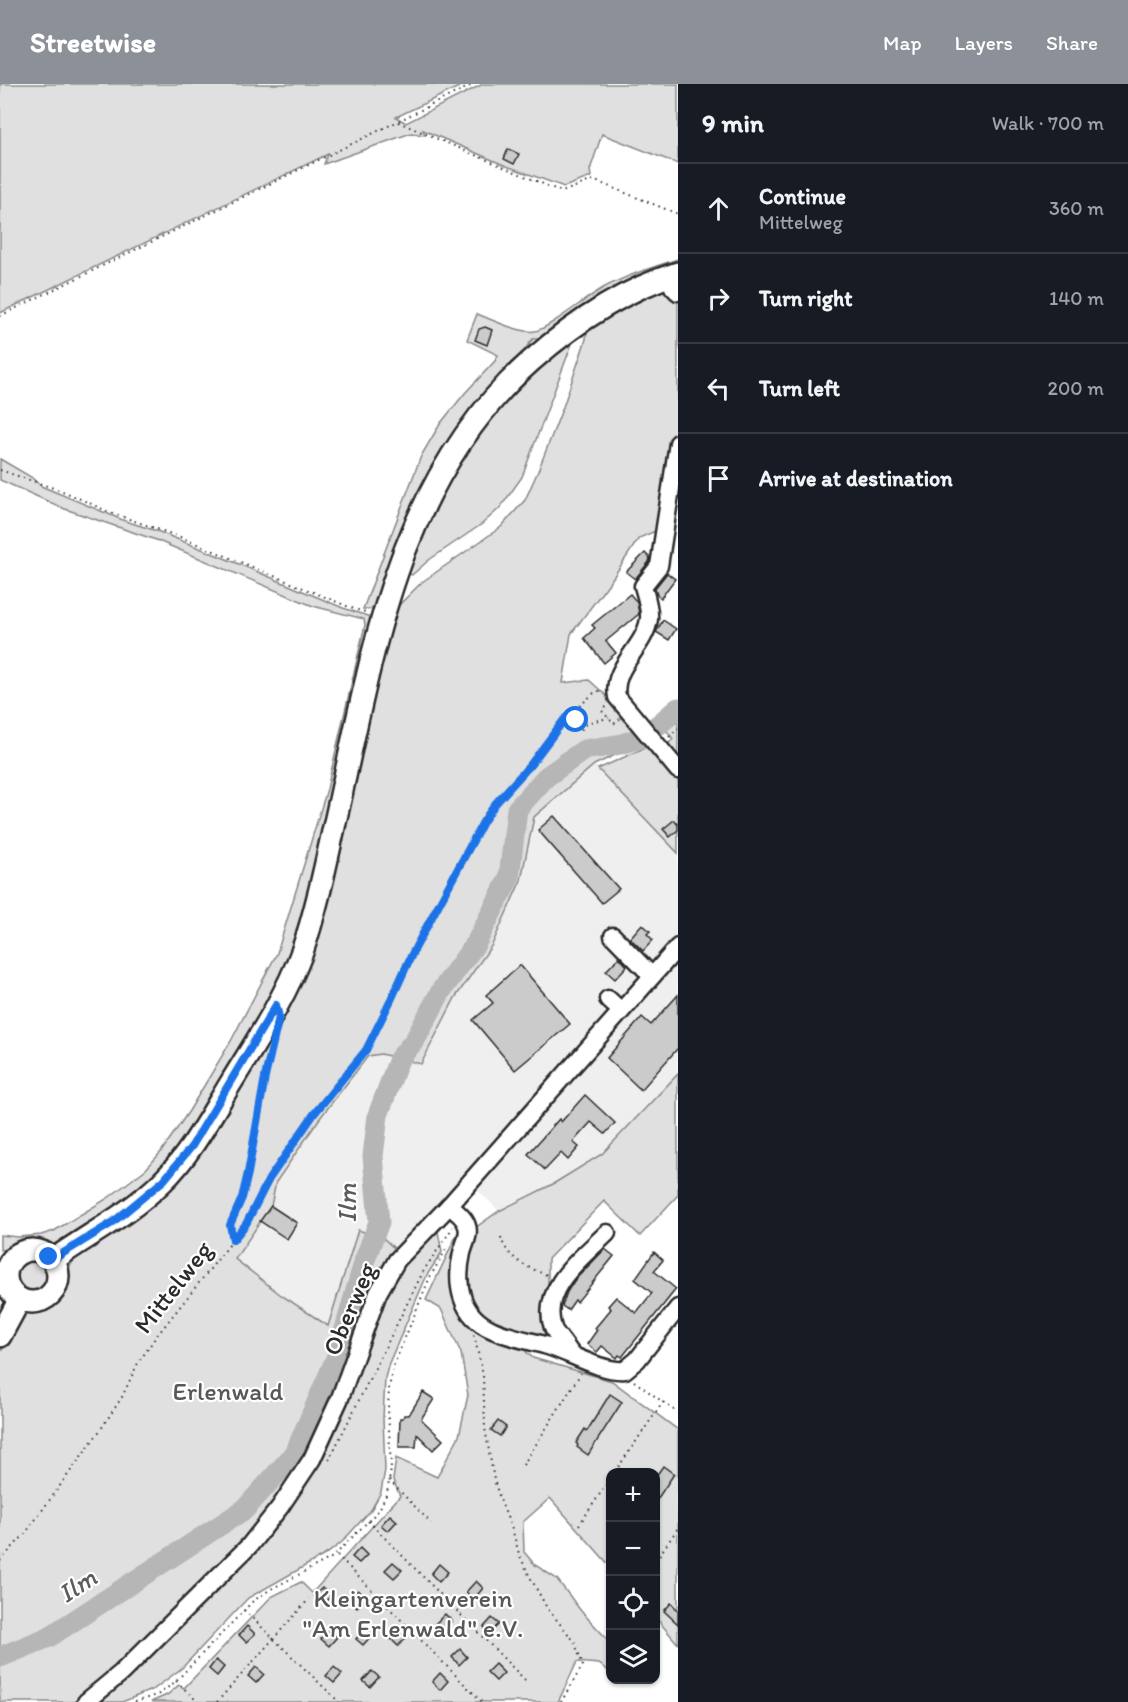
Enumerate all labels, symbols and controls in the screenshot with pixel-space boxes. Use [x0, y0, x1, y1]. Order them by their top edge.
text: Streetwise [30, 25, 156, 59]
text: Map [883, 30, 922, 55]
text: Layers [955, 30, 1013, 55]
text: Share [1046, 30, 1098, 55]
text: 9 min [702, 107, 764, 139]
text: Walk · 700 m [992, 111, 1104, 135]
text: Continue [759, 183, 846, 210]
icon: ahead [702, 192, 735, 225]
text: 360 m [1049, 196, 1104, 220]
text: Mittelweg [759, 210, 843, 234]
icon: right [702, 282, 735, 315]
text: Turn right [759, 285, 853, 312]
text: 140 m [1049, 286, 1104, 310]
icon: left [702, 372, 735, 405]
text: Turn left [759, 375, 840, 402]
text: 200 m [1048, 376, 1104, 400]
icon: arrive [702, 462, 735, 495]
text: Arrive at destination [759, 465, 953, 492]
route start [562, 706, 588, 732]
water label: Ilm [330, 1183, 363, 1223]
street label: Mittelweg [127, 1234, 220, 1340]
route end [35, 1243, 61, 1269]
street label: Oberweg [315, 1257, 383, 1360]
park label: Erlenwald [172, 1375, 284, 1407]
map controls [606, 1468, 660, 1684]
button: + [606, 1468, 660, 1522]
button: − [606, 1522, 660, 1576]
water label: Ilm [51, 1560, 103, 1610]
button: locate [606, 1576, 660, 1630]
park label: Kleingartenverein "Am Erlenwald" e.V. [303, 1582, 523, 1644]
button: layers [606, 1630, 660, 1684]

